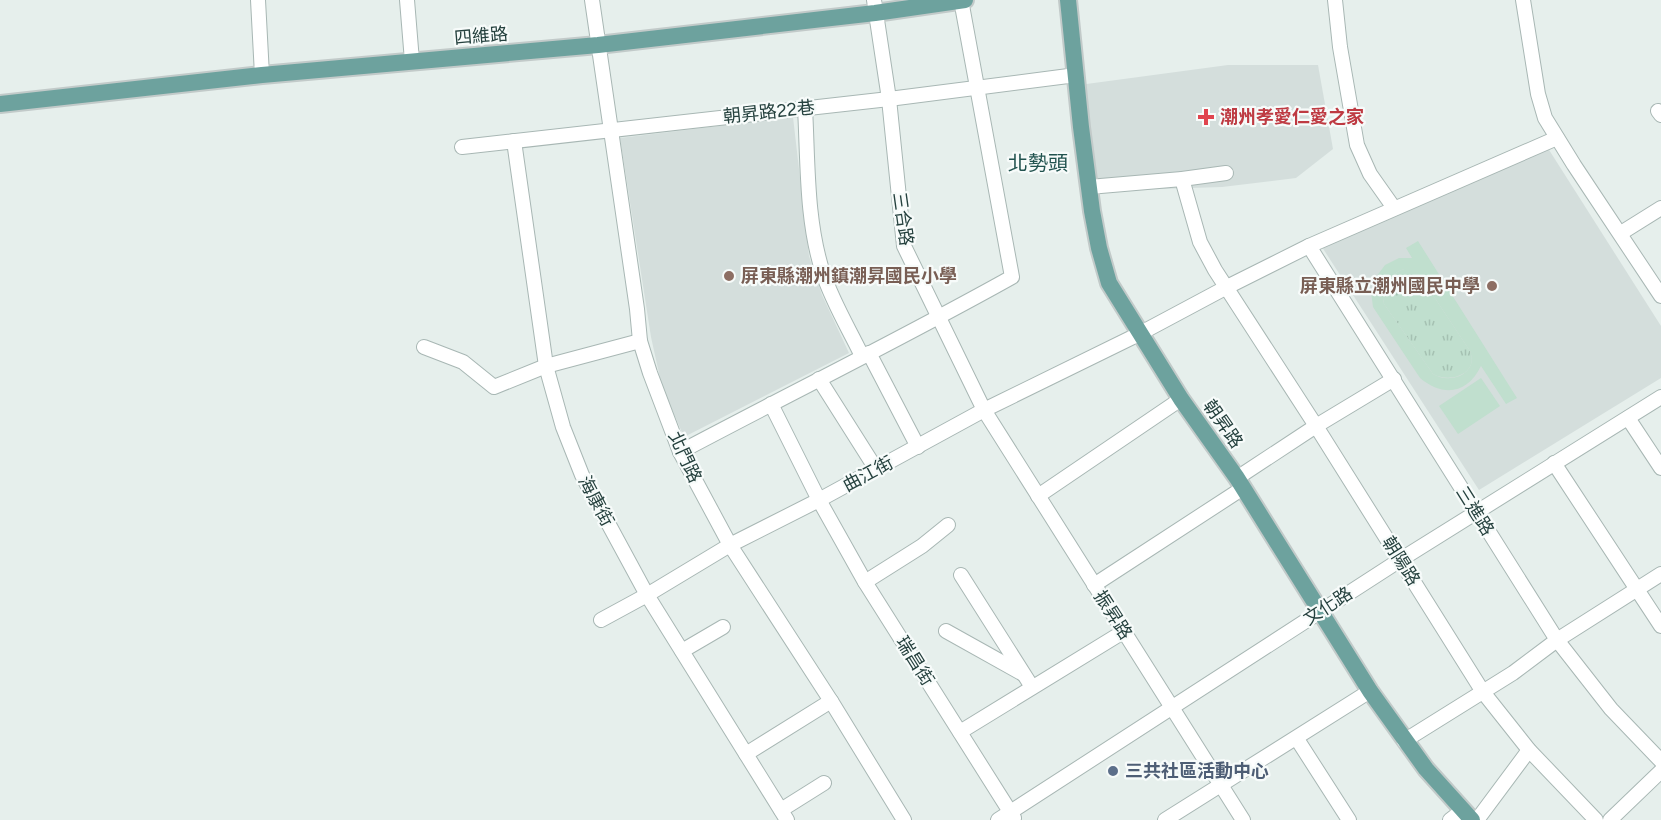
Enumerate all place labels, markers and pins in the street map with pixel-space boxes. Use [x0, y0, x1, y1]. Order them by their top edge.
place label: 潮州孝愛仁愛之家 [1220, 106, 1364, 128]
marker: 潮州孝愛仁愛之家 [1197, 108, 1215, 126]
place label: 屏東縣潮州鎮潮昇國民小學 [741, 265, 957, 287]
marker: 屏東縣潮州鎮潮昇國民小學 [722, 269, 736, 283]
place label: 屏東縣立潮州國民中學 [1300, 275, 1480, 297]
marker: 屏東縣立潮州國民中學 [1485, 279, 1499, 293]
place label: 三共社區活動中心 [1125, 760, 1269, 782]
marker: 三共社區活動中心 [1106, 764, 1120, 778]

